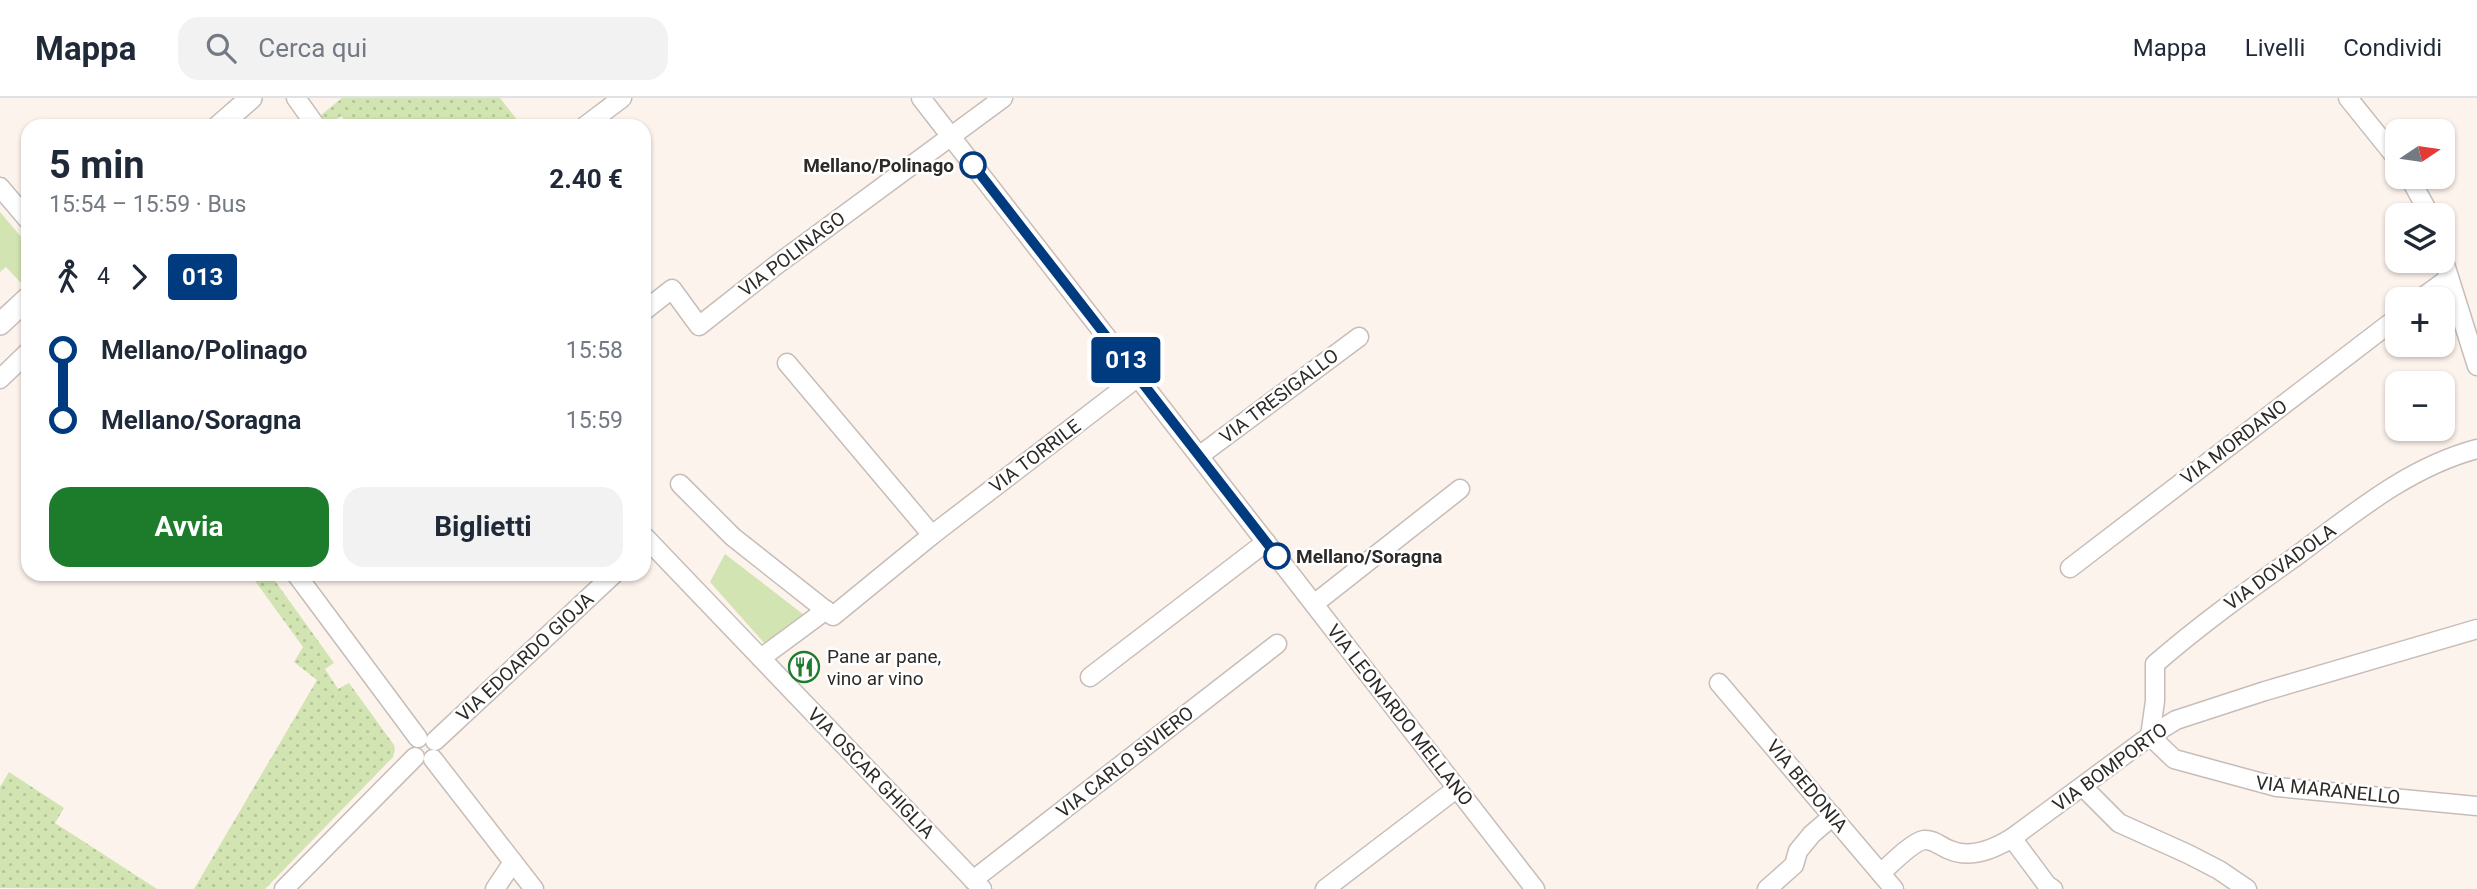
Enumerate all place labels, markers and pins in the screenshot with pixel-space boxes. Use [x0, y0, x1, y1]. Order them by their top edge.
marker: Mellano/Polinago [960, 152, 986, 178]
place label: Mellano/Polinago [803, 154, 954, 177]
marker: Mellano/Soragna [1264, 543, 1290, 569]
place label: Mellano/Soragna [1296, 545, 1442, 568]
place label: Pane ar pane, vino ar vino [827, 645, 941, 690]
restaurant icon: Pane ar pane, vino ar vino [787, 650, 821, 684]

